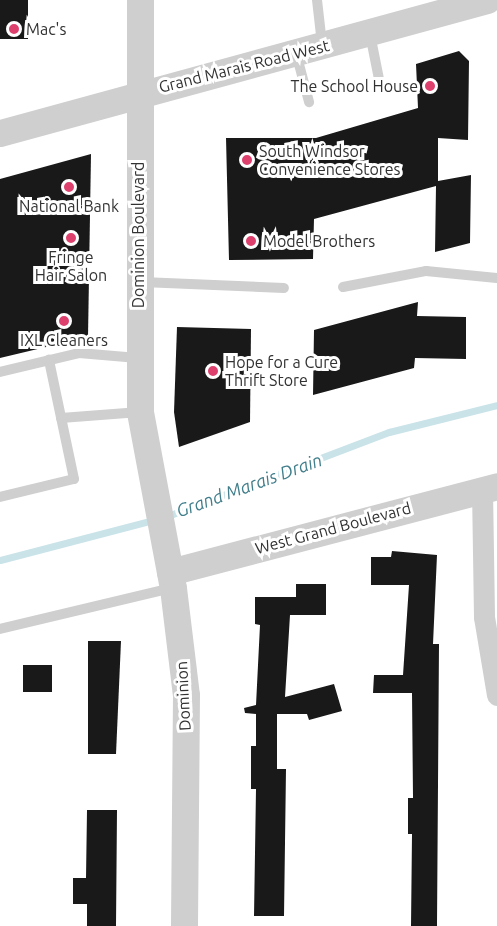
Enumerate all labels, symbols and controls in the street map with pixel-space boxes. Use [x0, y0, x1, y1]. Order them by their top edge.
place label: Mac's [26, 19, 66, 39]
marker: Mac's [7, 22, 21, 36]
street label: Grand Marais Road West [157, 36, 331, 96]
place label: The School House [291, 76, 418, 96]
marker: The School House [423, 79, 437, 93]
place label: South Windsor Convenience Stores [259, 141, 401, 179]
marker: South Windsor Convenience Stores [240, 153, 254, 167]
street label: Dominion Boulevard [128, 162, 148, 308]
marker: National Bank [62, 180, 76, 194]
place label: National Bank [19, 196, 119, 216]
marker: Fringe Hair Salon [64, 231, 78, 245]
place label: Model Brothers [263, 231, 375, 251]
marker: Model Brothers [244, 234, 258, 248]
place label: Fringe Hair Salon [35, 247, 107, 285]
marker: IXL Cleaners [57, 314, 71, 328]
place label: IXL Cleaners [20, 330, 108, 350]
place label: Hope for a Cure Thrift Store [225, 352, 338, 390]
marker: Hope for a Cure Thrift Store [206, 364, 220, 378]
water label: Grand Marais Drain [173, 449, 325, 521]
street label: West Grand Boulevard [253, 498, 413, 558]
street label: Dominion [172, 661, 194, 731]

